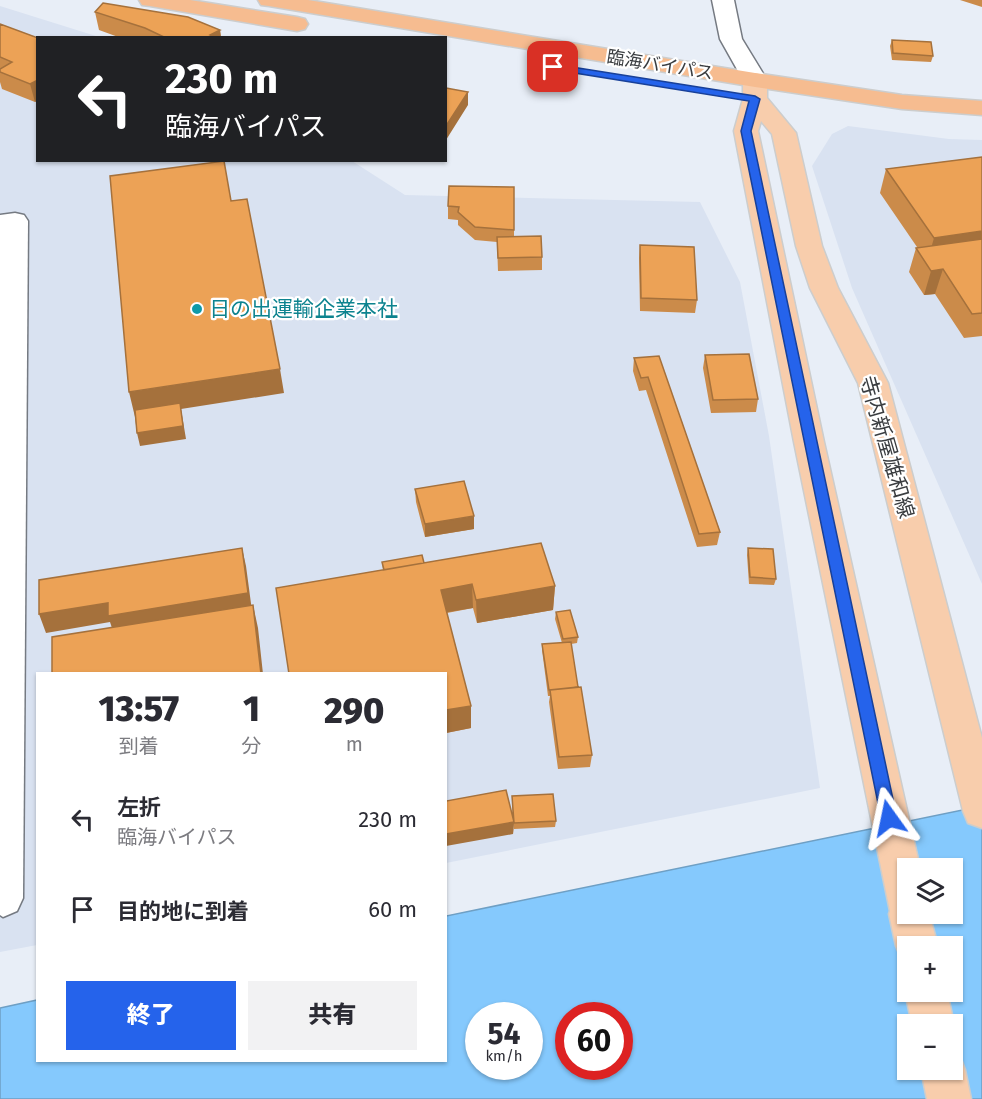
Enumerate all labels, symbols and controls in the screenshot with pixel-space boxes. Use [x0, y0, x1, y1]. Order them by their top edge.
pin [527, 41, 578, 92]
street label: 臨海バイパス [605, 46, 715, 84]
icon: arrive [536, 50, 569, 83]
text: 230 m [165, 54, 278, 104]
icon: left [66, 60, 144, 138]
text: 臨海バイパス [165, 111, 326, 143]
place label: 日の出運輸企業本社 [209, 296, 398, 322]
marker: 日の出運輸企業本社 [190, 302, 204, 316]
street label: 寺内新屋雄和線 [854, 373, 920, 521]
text: 13:57 [98, 687, 179, 731]
text: 1 [243, 687, 260, 731]
text: 290 [324, 689, 385, 733]
text: m [346, 732, 363, 756]
text: 到着 [119, 734, 159, 758]
text: 分 [242, 734, 262, 758]
position arrow [857, 786, 921, 850]
text: 左折 [117, 794, 161, 821]
icon: left [66, 803, 99, 836]
text: 230 m [358, 806, 417, 833]
text: 臨海バイパス [117, 825, 237, 849]
map controls [897, 858, 963, 1080]
button: layers [897, 858, 963, 924]
icon: arrive [66, 893, 99, 926]
text: 60 m [368, 896, 417, 923]
text: 目的地に到着 [117, 898, 249, 925]
button: + [897, 936, 963, 1002]
button: 終了 [66, 981, 236, 1050]
button: 共有 [248, 981, 417, 1050]
speed limit sign: 60 [555, 1002, 633, 1080]
button: − [897, 1014, 963, 1080]
text: 54 [487, 1016, 521, 1052]
text: km/h [485, 1047, 523, 1065]

